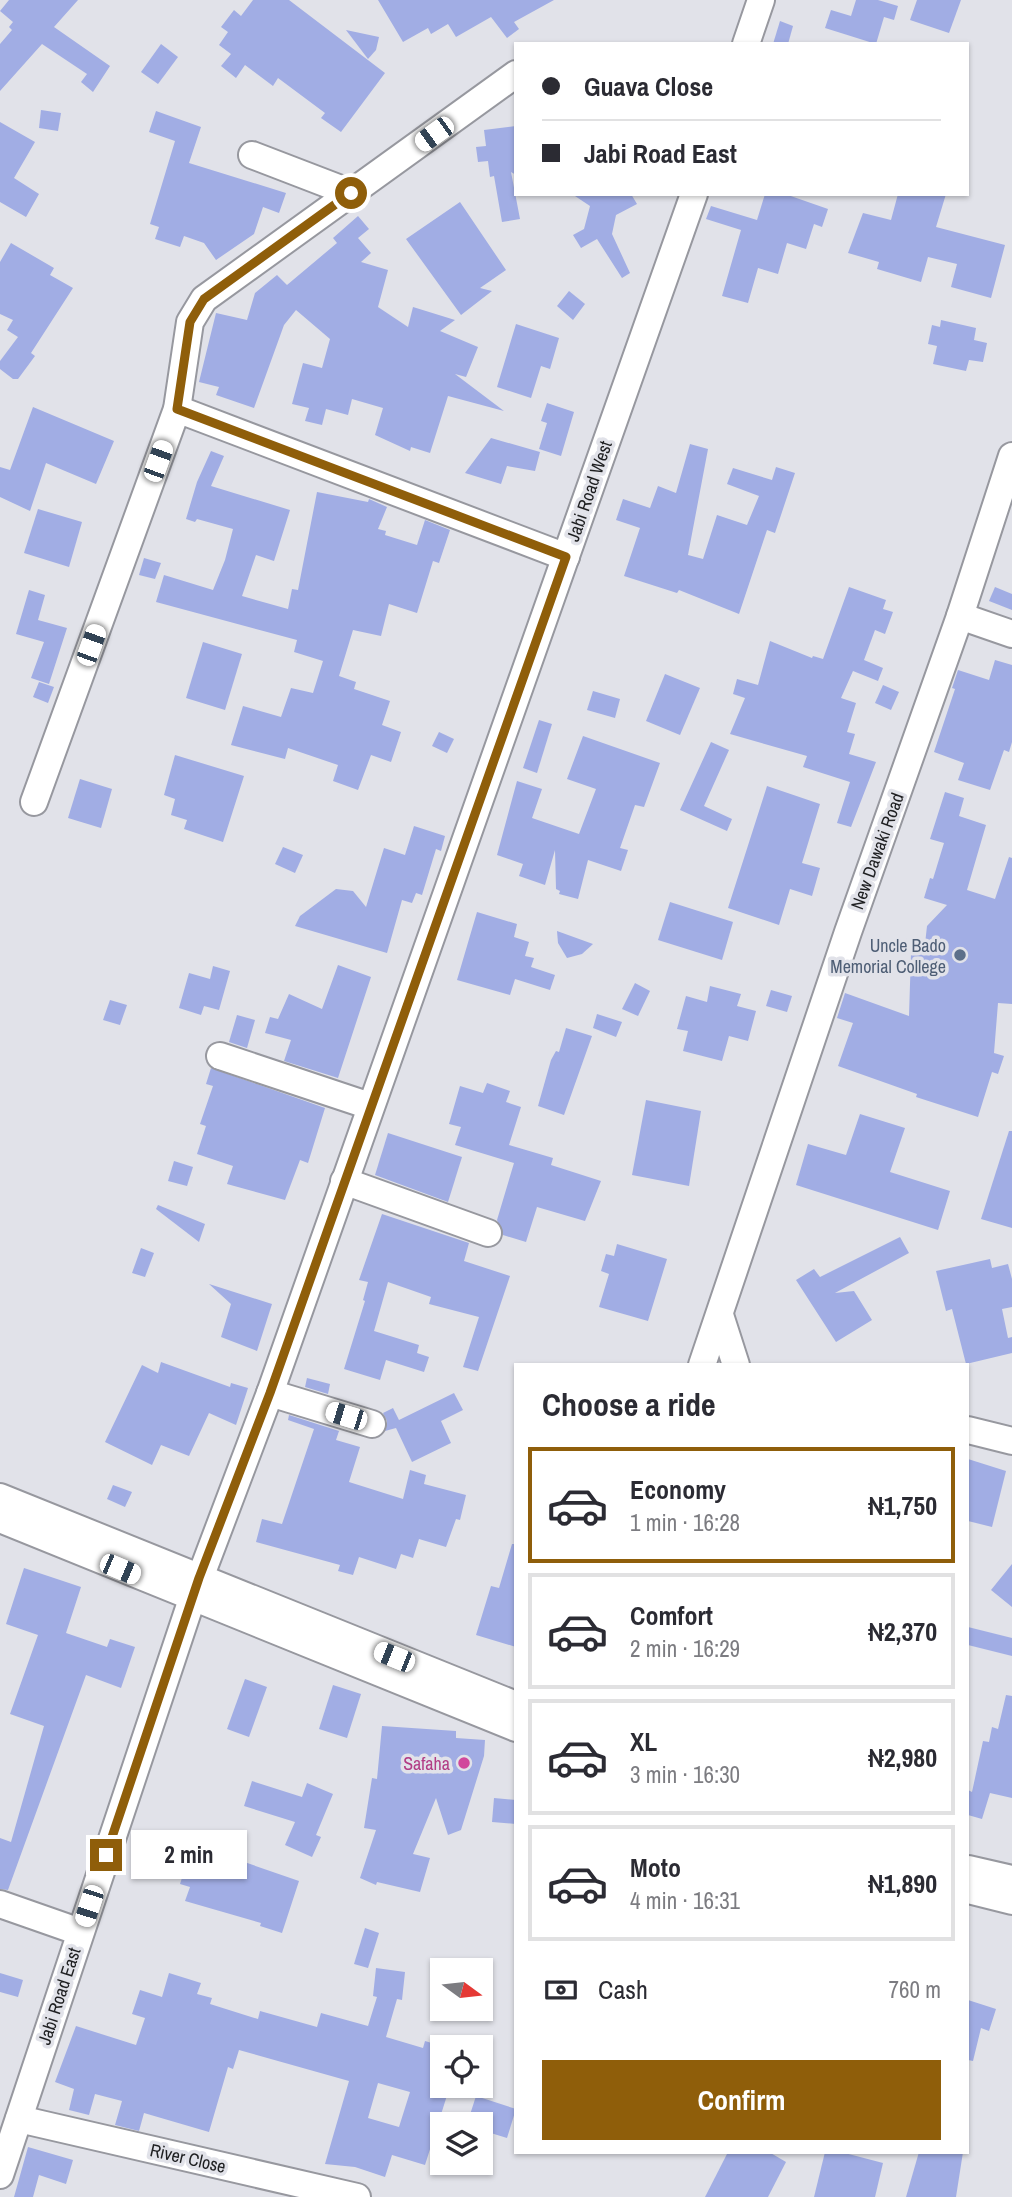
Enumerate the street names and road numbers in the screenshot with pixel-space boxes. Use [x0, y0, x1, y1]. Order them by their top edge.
street label: Jabi Road West [560, 437, 618, 545]
street label: New Dawaki Road [844, 789, 910, 913]
street label: Jabi Road East [32, 1944, 86, 2048]
street label: River Close [148, 2137, 228, 2179]

